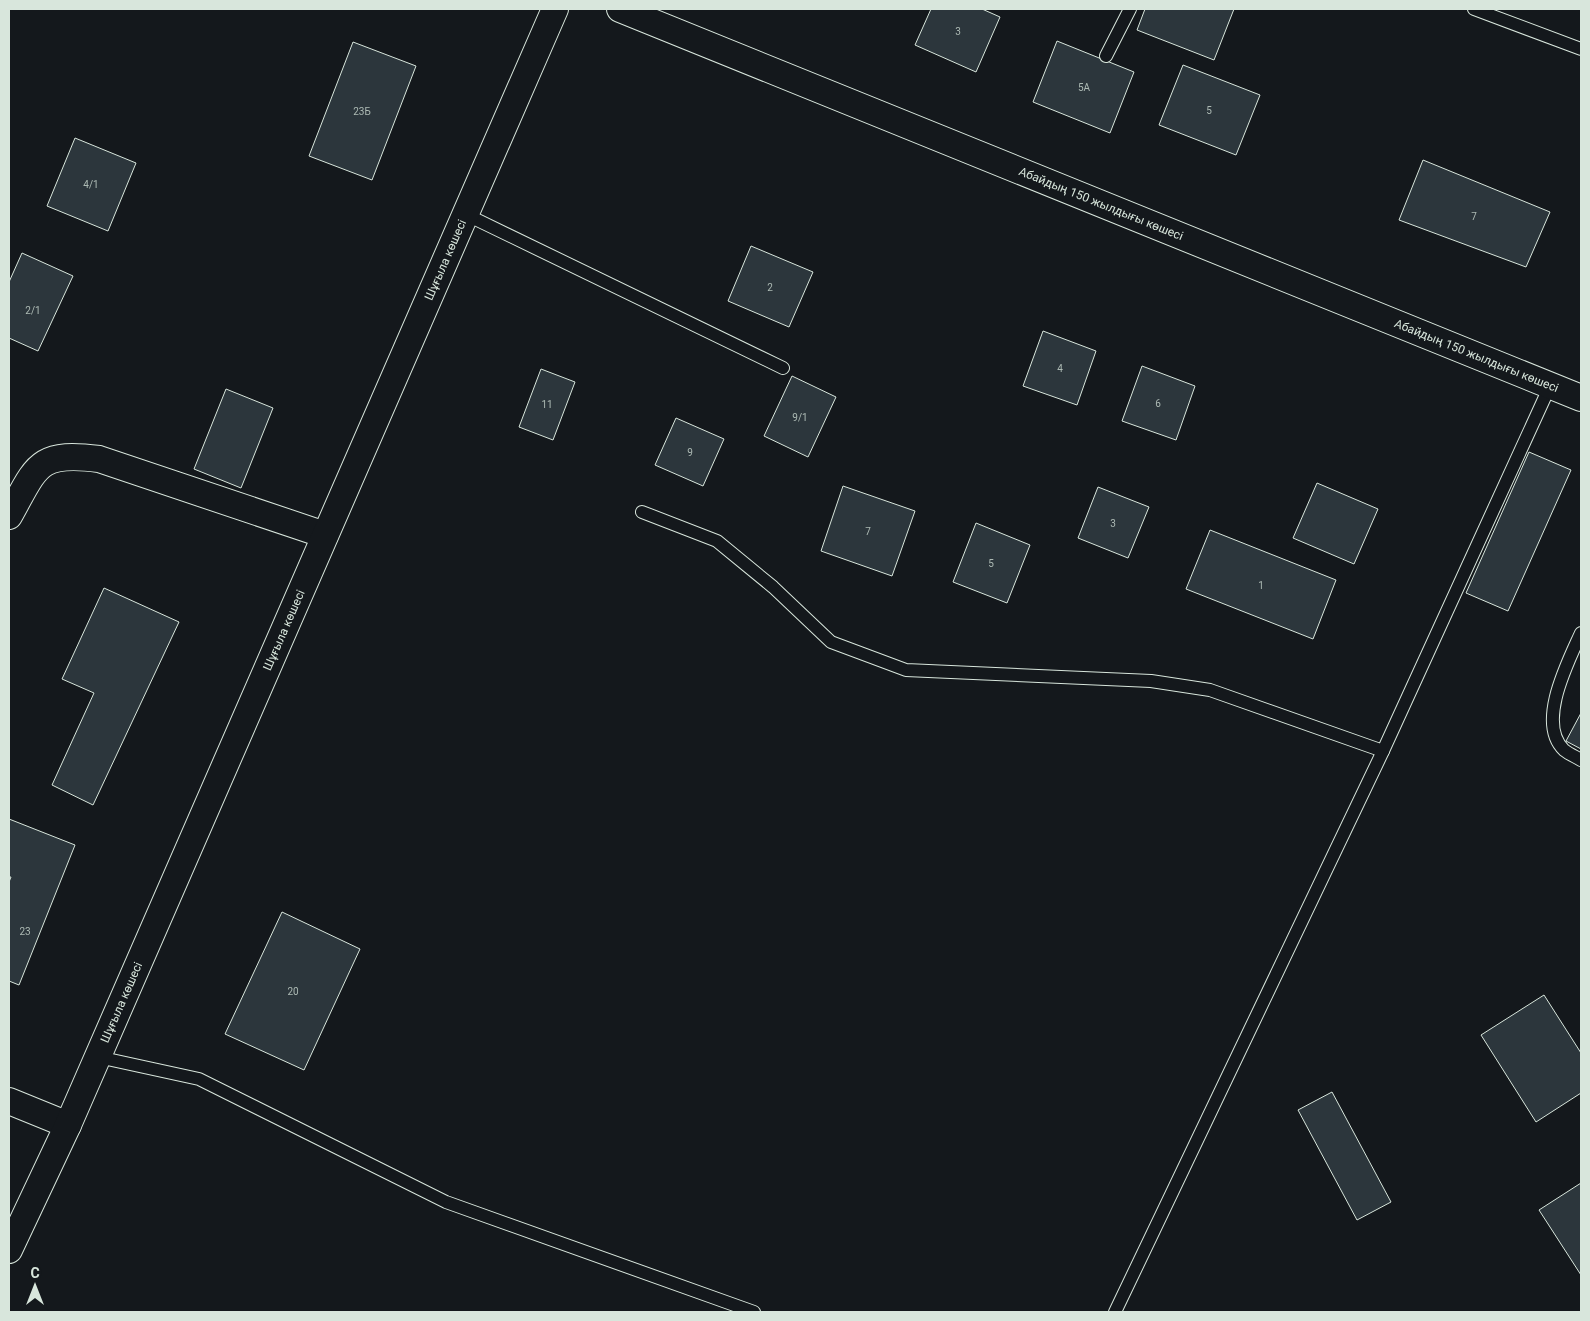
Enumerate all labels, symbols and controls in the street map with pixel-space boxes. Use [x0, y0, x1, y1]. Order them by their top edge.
house number: 3 [955, 26, 961, 37]
house number: 5А [1078, 82, 1091, 93]
house number: 5 [1206, 105, 1212, 116]
house number: 23Б [353, 106, 371, 117]
street label: Абайдың 150 жылдығы көшесі [1017, 164, 1185, 243]
house number: 4/1 [83, 179, 99, 190]
house number: 7 [1471, 211, 1477, 222]
street label: Шұғыла көшесі [422, 217, 469, 303]
house number: 2 [767, 282, 773, 293]
house number: 2/1 [25, 305, 41, 316]
street label: Абайдың 150 жылдығы көшесі [1392, 316, 1561, 395]
house number: 4 [1057, 363, 1063, 374]
house number: 6 [1155, 398, 1161, 409]
house number: 11 [541, 399, 553, 410]
house number: 9/1 [792, 412, 808, 423]
house number: 9 [687, 447, 693, 458]
house number: 3 [1110, 518, 1116, 529]
house number: 7 [865, 526, 871, 537]
house number: 5 [988, 558, 994, 569]
house number: 1 [1258, 580, 1264, 591]
street label: Шұғыла көшесі [260, 588, 308, 673]
house number: 23 [19, 926, 31, 937]
street label: Шұғыла көшесі [98, 960, 145, 1045]
house number: 20 [287, 986, 299, 997]
north arrow [10, 1261, 60, 1311]
text: С [30, 1265, 40, 1281]

